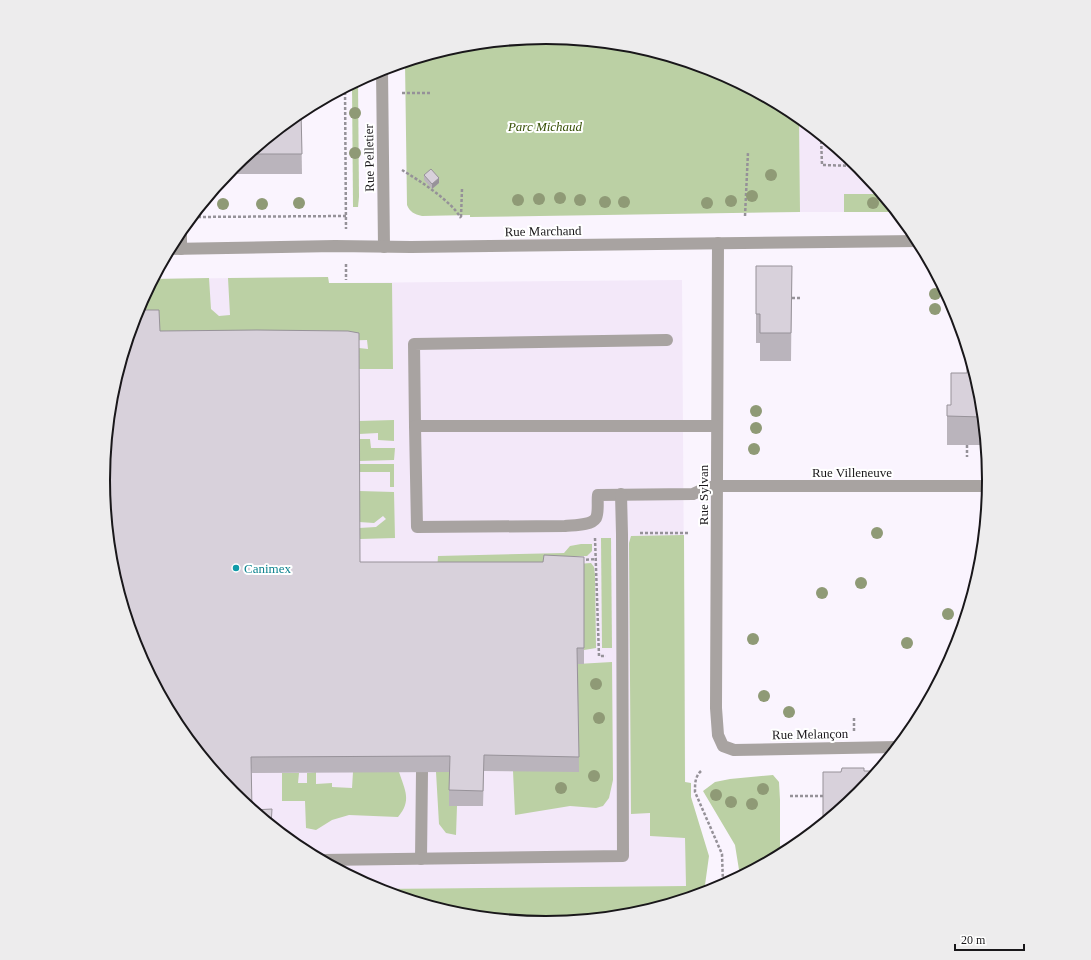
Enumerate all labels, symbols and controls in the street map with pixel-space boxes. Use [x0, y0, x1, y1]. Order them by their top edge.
park label: Parc Michaud [507, 119, 583, 134]
street label: Rue Pelletier [361, 123, 377, 192]
street label: Rue Marchand [504, 223, 582, 239]
street label: Rue Sylvan [696, 464, 711, 525]
street label: Rue Villeneuve [812, 465, 892, 480]
place label: Canimex [244, 561, 291, 576]
marker: Canimex [231, 563, 241, 573]
street label: Rue Melançon [772, 726, 849, 742]
scale bar [955, 926, 1024, 952]
text: 20 m [961, 933, 986, 947]

